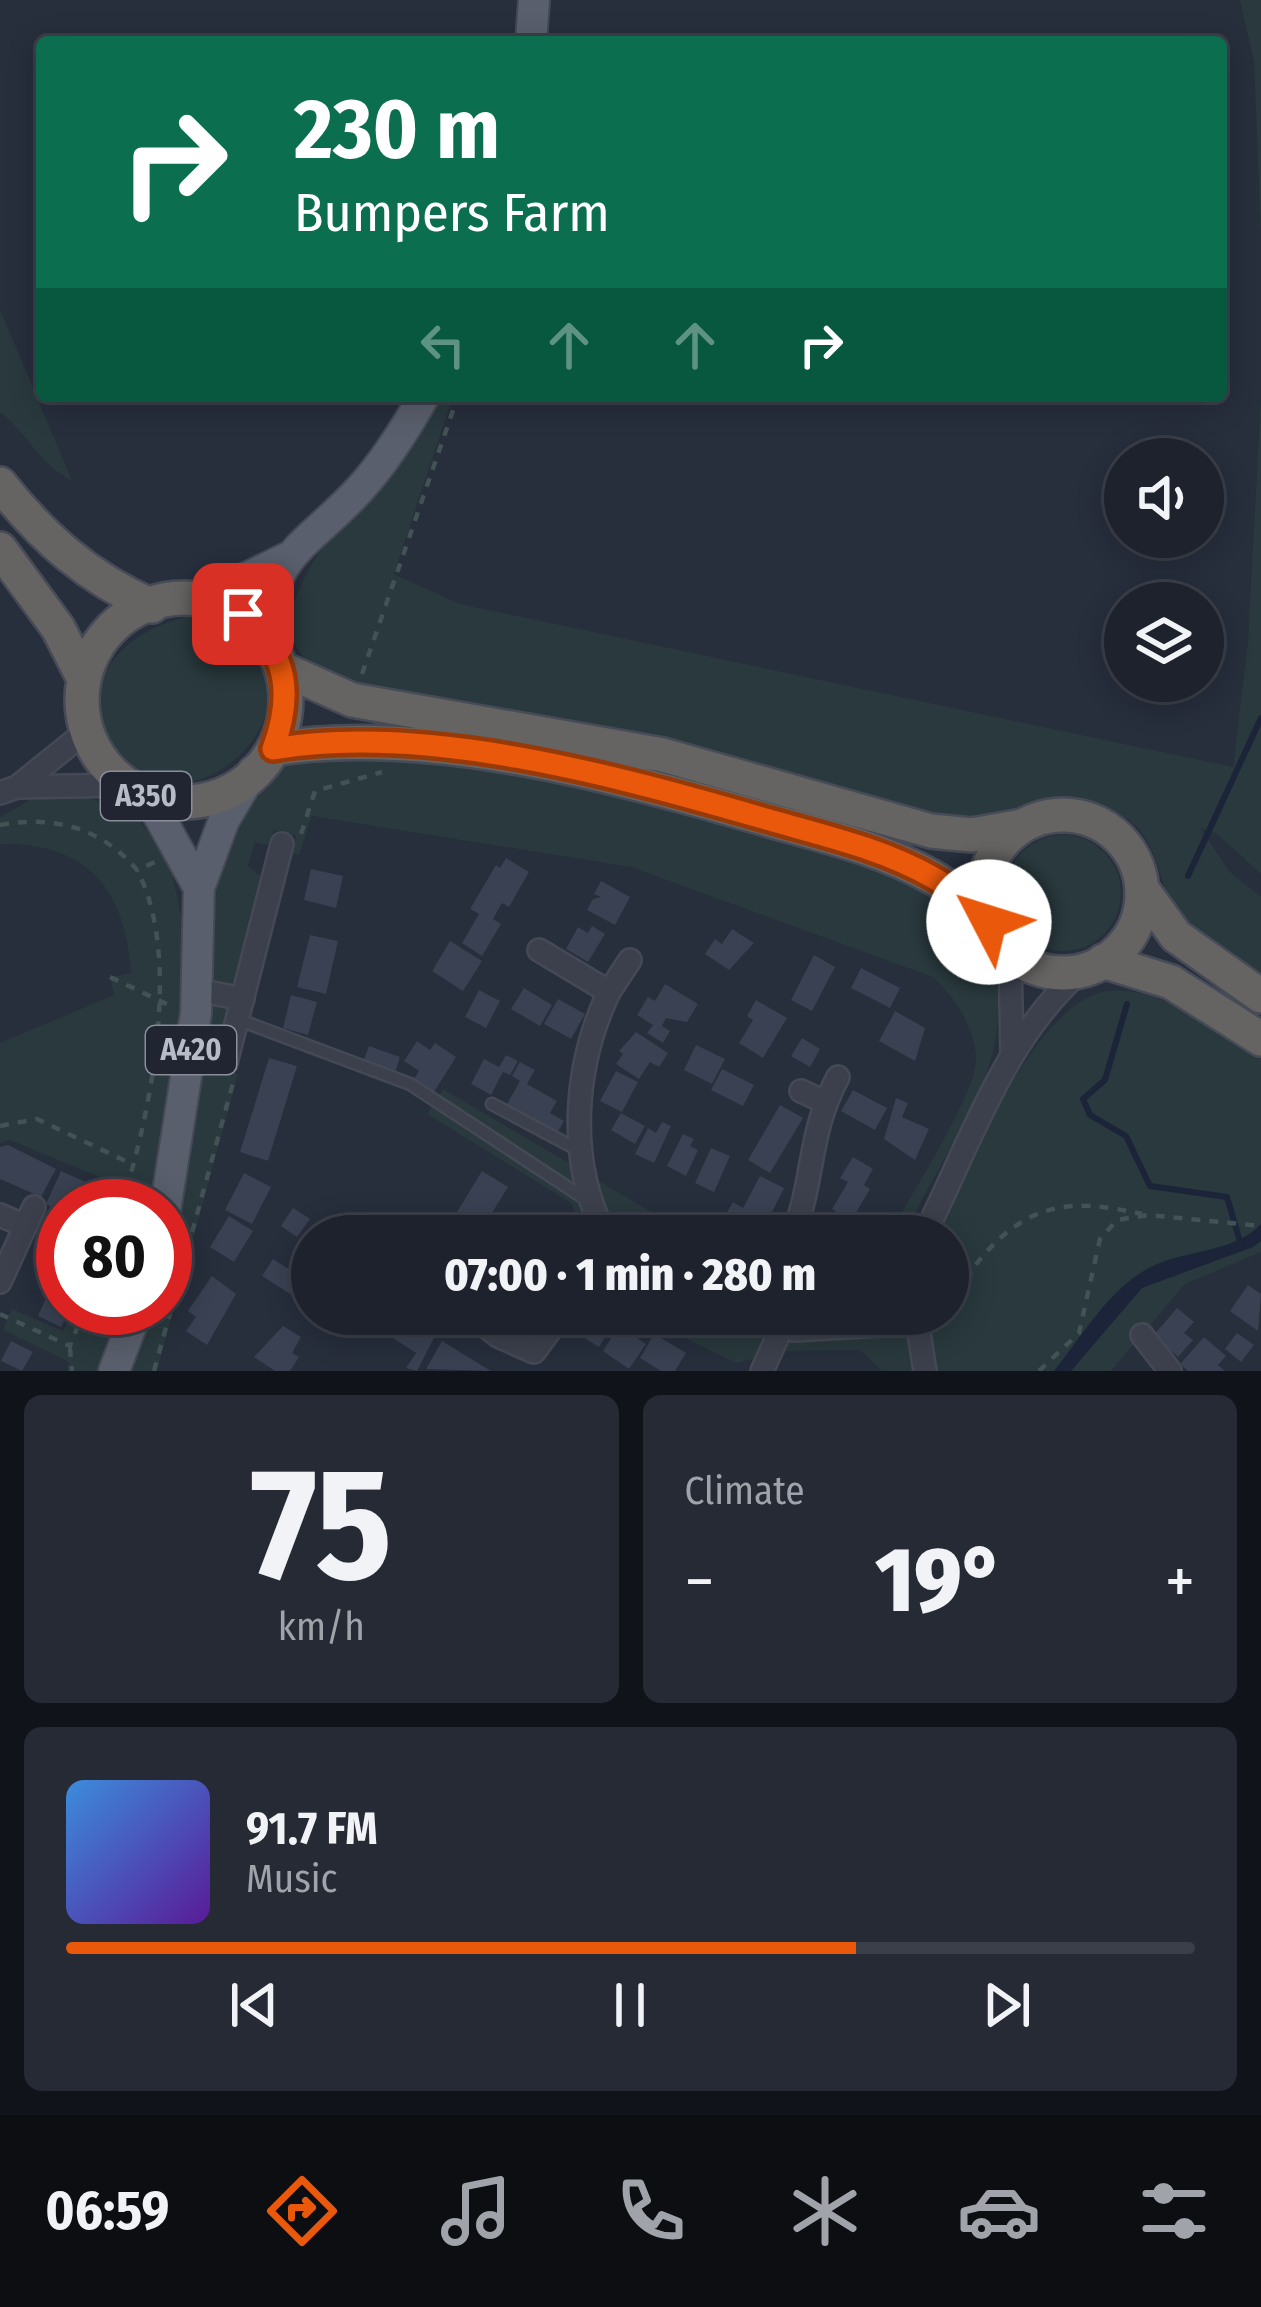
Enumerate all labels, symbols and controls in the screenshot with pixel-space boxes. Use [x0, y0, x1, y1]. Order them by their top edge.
text: 230 m [294, 79, 500, 180]
icon: right [96, 84, 252, 240]
text: Bumpers Farm [294, 181, 610, 245]
icon: left [410, 312, 476, 378]
icon: ahead [536, 312, 602, 378]
icon: ahead [662, 312, 728, 378]
icon: right [788, 312, 854, 378]
map controls [1104, 438, 1224, 702]
button: sound [1104, 438, 1224, 558]
pin [192, 563, 294, 665]
icon: arrive [210, 581, 276, 647]
button: layers [1104, 582, 1224, 702]
road number: A350 [101, 772, 191, 820]
position arrow [926, 859, 1052, 985]
road number: A420 [146, 1026, 236, 1074]
speed limit sign: 80 [36, 1179, 192, 1335]
text: 07:00 · 1 min · 280 m [444, 1248, 816, 1302]
text: 75 [251, 1432, 392, 1619]
text: Climate [685, 1468, 805, 1514]
text: 19° [875, 1527, 1004, 1635]
text: − [685, 1542, 714, 1621]
text: + [1165, 1542, 1195, 1621]
text: km/h [278, 1604, 365, 1650]
text: 91.7 FM [246, 1802, 378, 1856]
text: Music [246, 1856, 337, 1902]
icon: previous [221, 1972, 287, 2038]
icon: pause [597, 1972, 663, 2038]
icon: next [974, 1972, 1040, 2038]
icon: directions [260, 2169, 344, 2253]
icon: music [434, 2169, 518, 2253]
icon: phone [609, 2169, 693, 2253]
icon: climate [783, 2169, 867, 2253]
icon: car [957, 2169, 1041, 2253]
icon: filters [1132, 2169, 1216, 2253]
text: 06:59 [45, 2179, 169, 2243]

